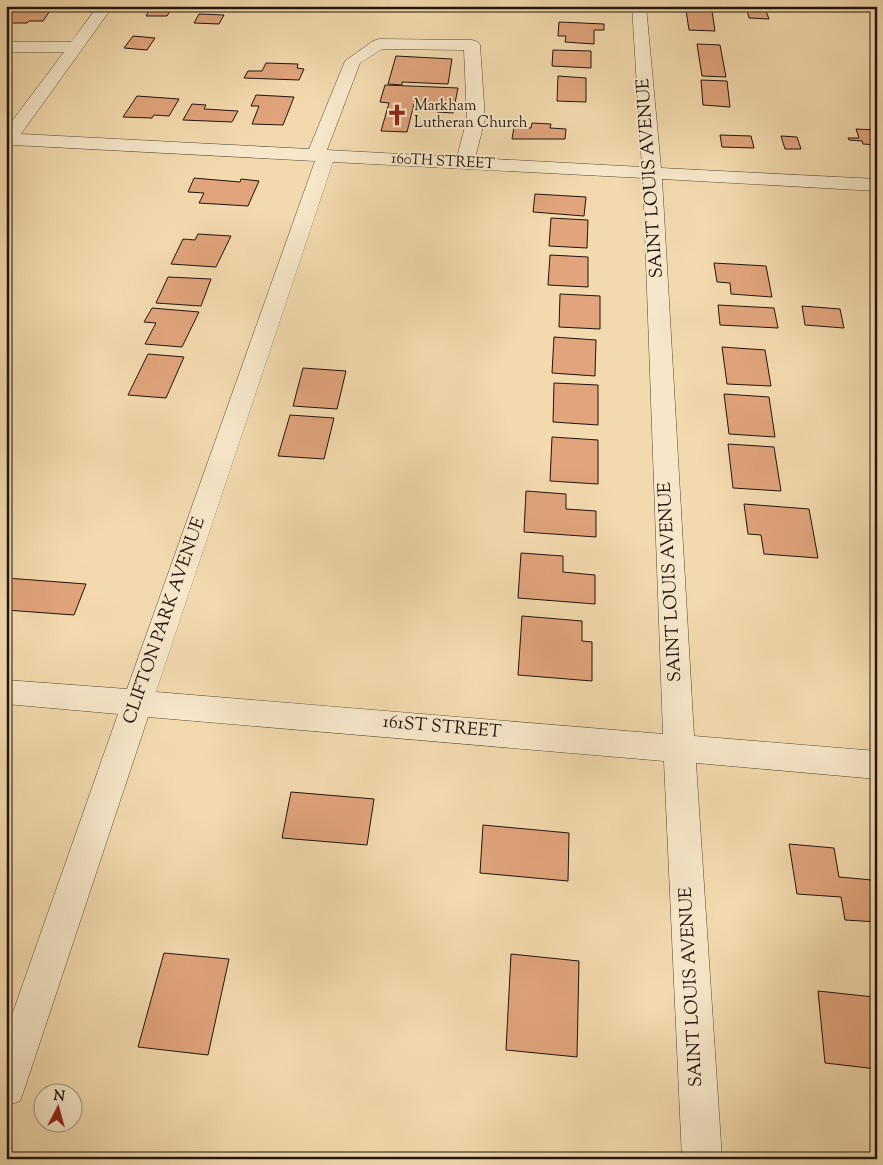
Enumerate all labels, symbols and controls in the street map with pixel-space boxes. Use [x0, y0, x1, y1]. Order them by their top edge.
street label: SAINT LOUIS AVENUE [631, 77, 671, 279]
place label: Markham Lutheran Church [414, 96, 528, 134]
church icon: Markham Lutheran Church [384, 102, 410, 128]
street label: 160TH STREET [391, 149, 496, 175]
street label: SAINT LOUIS AVENUE [653, 481, 689, 683]
street label: CLIFTON PARK AVENUE [117, 514, 213, 728]
street label: 161ST STREET [382, 710, 503, 746]
street label: SAINT LOUIS AVENUE [674, 886, 710, 1088]
north arrow [32, 1082, 82, 1132]
text: N [53, 1087, 66, 1108]

